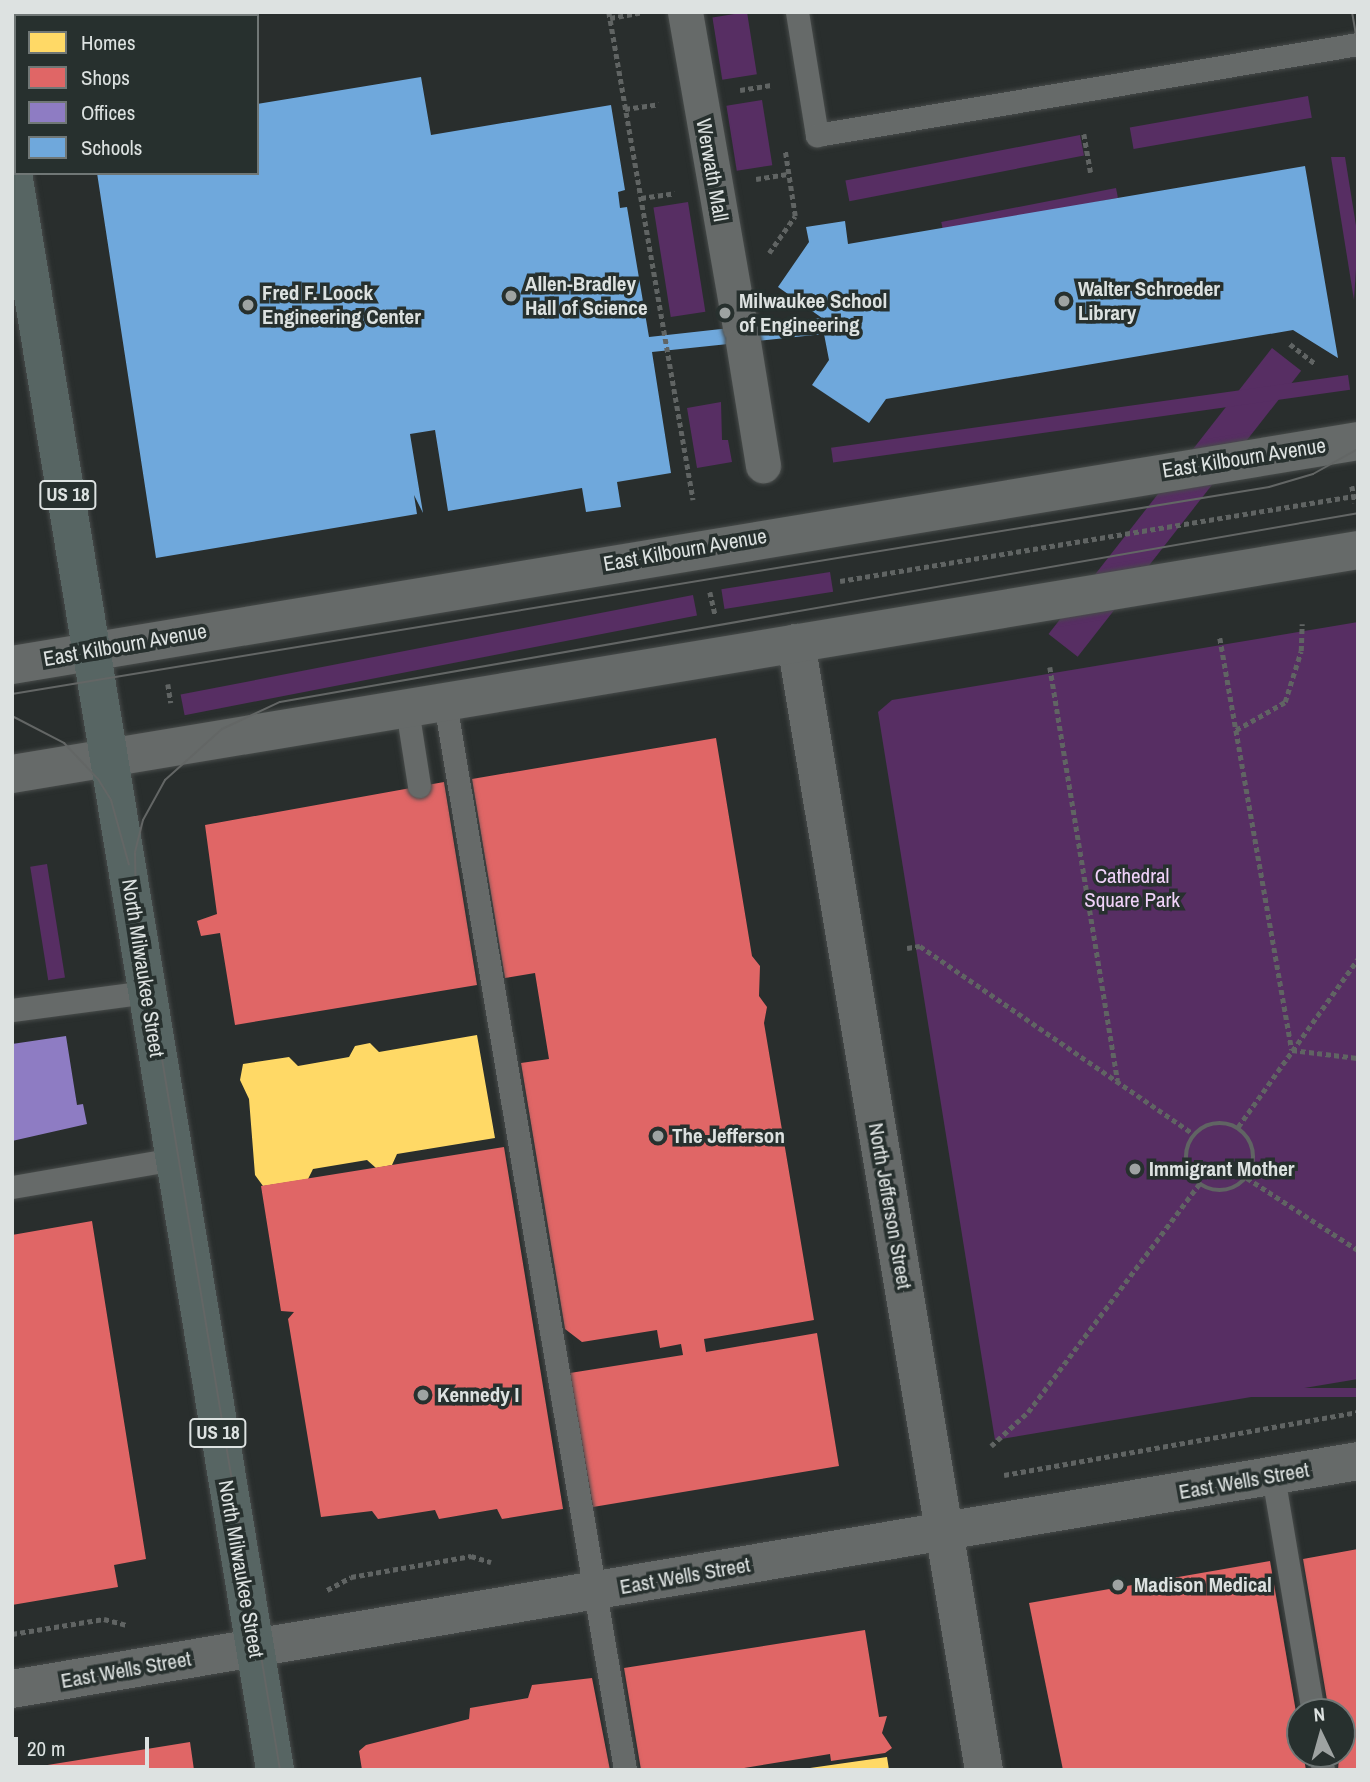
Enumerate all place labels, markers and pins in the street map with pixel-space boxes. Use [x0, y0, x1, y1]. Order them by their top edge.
place label: Allen-Bradley Hall of Science [525, 271, 648, 321]
place label: Walter Schroeder Library [1078, 276, 1220, 326]
place label: Fred F. Loock Engineering Center [262, 280, 421, 330]
marker: Allen-Bradley Hall of Science [503, 288, 519, 304]
place label: Milwaukee School of Engineering [739, 288, 887, 338]
marker: Walter Schroeder Library [1056, 293, 1072, 309]
marker: Fred F. Loock Engineering Center [240, 297, 256, 313]
marker: Milwaukee School of Engineering [717, 305, 733, 321]
place label: The Jefferson [672, 1123, 785, 1149]
marker: The Jefferson [650, 1128, 666, 1144]
place label: Immigrant Mother [1149, 1156, 1294, 1182]
marker: Immigrant Mother [1127, 1161, 1143, 1177]
place label: Kennedy I [437, 1382, 519, 1408]
marker: Kennedy I [415, 1387, 431, 1403]
place label: Madison Medical [1134, 1572, 1272, 1598]
marker: Madison Medical [1108, 1575, 1128, 1595]

